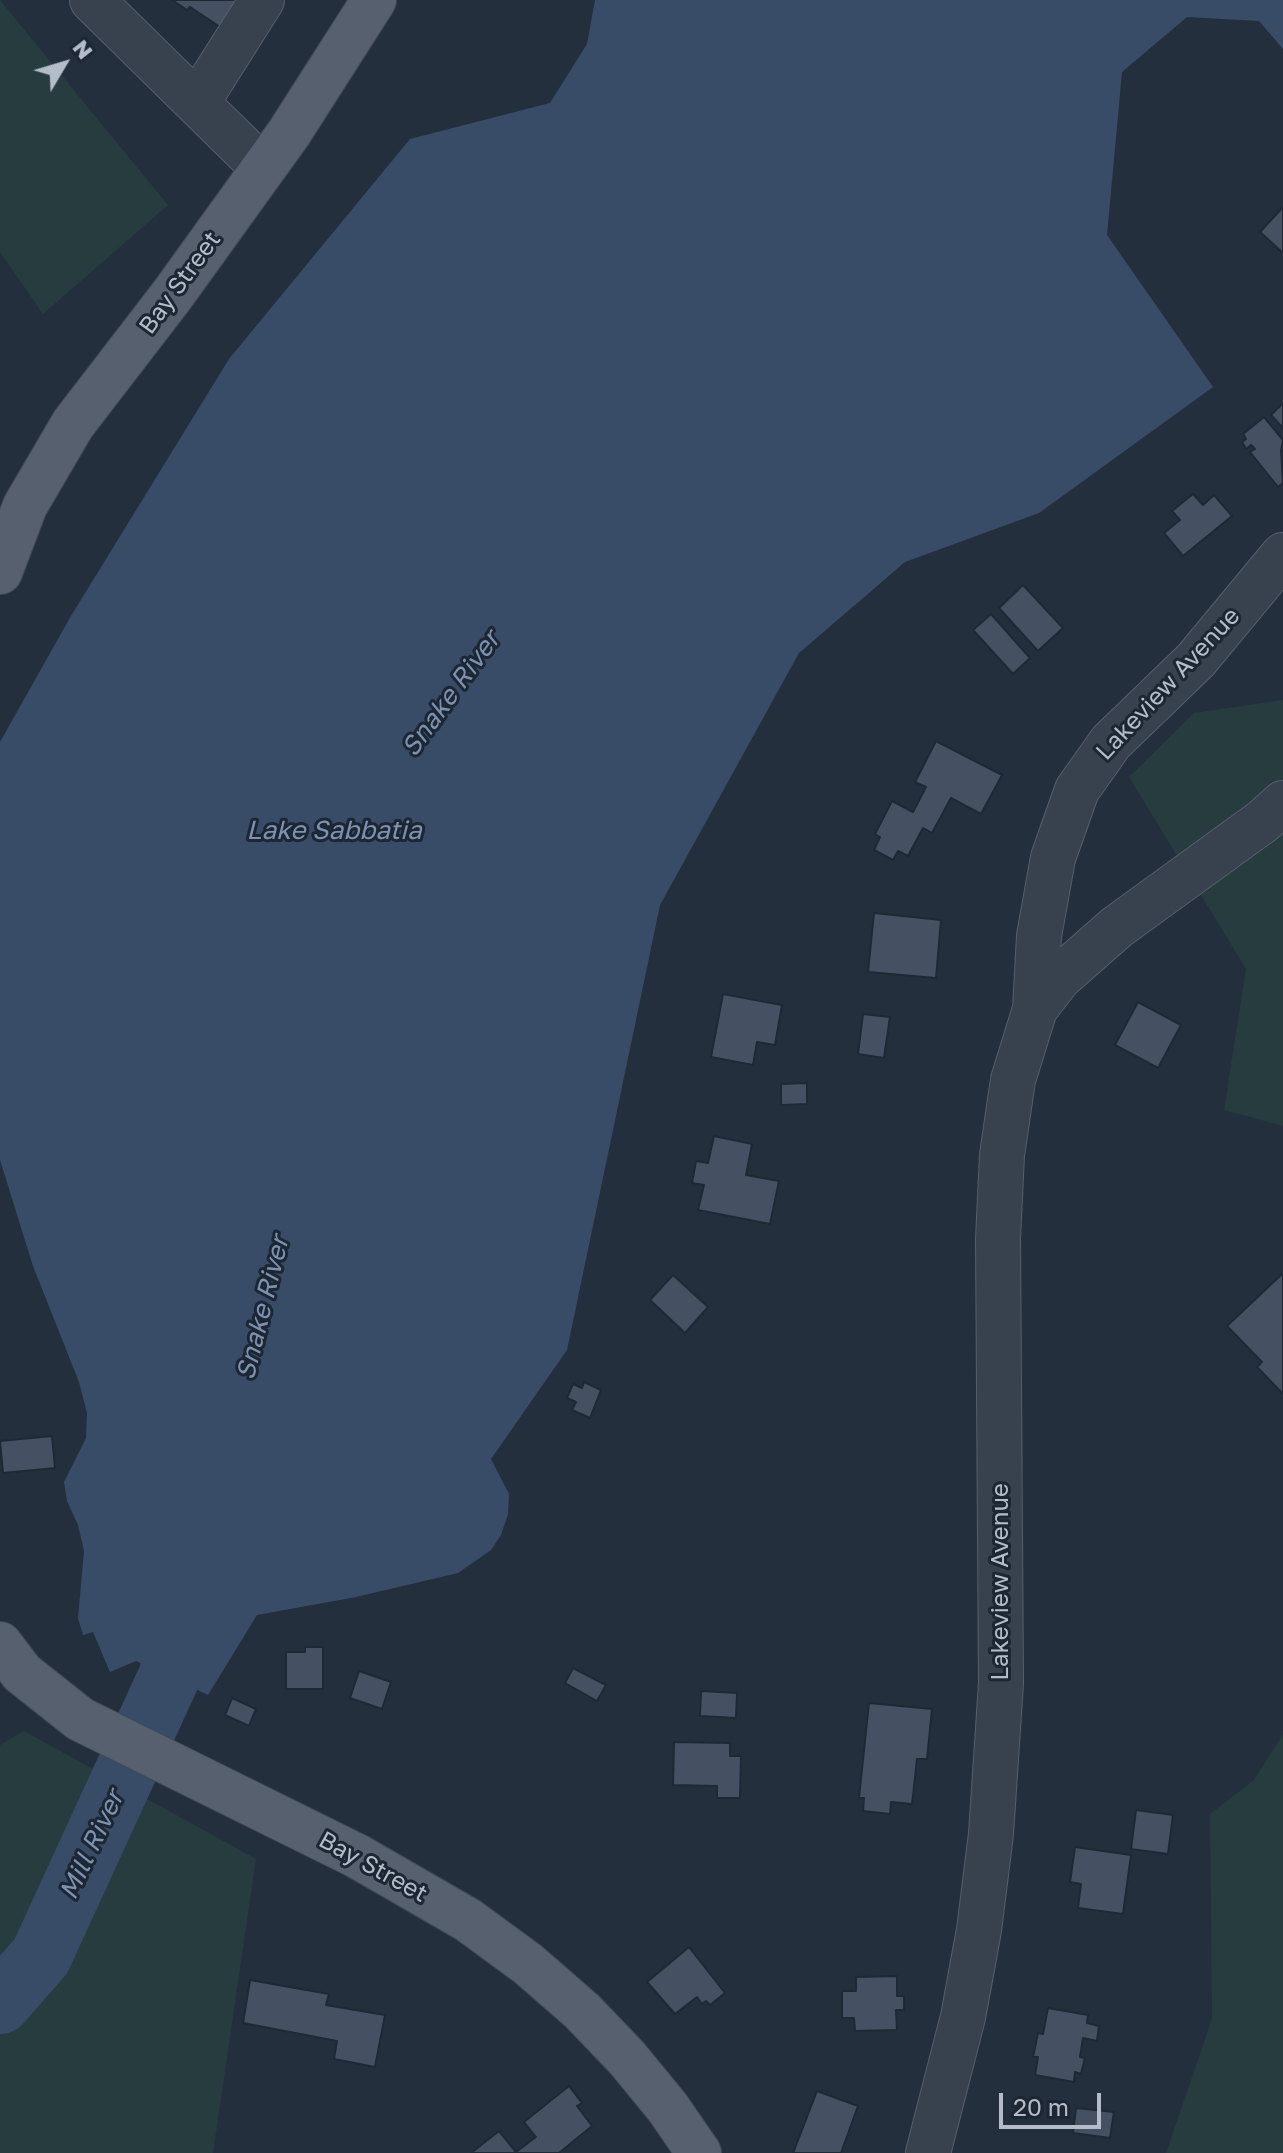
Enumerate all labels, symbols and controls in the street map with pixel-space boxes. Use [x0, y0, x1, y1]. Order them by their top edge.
north arrow [24, 24, 104, 104]
text: N [68, 34, 99, 64]
street label: Bay Street [133, 226, 227, 340]
street label: Lakeview Avenue [1090, 602, 1246, 766]
water label: Snake River [395, 625, 507, 763]
water label: Lake Sabbatia [246, 815, 422, 847]
water label: Snake River [230, 1233, 296, 1383]
street label: Lakeview Avenue [986, 1483, 1014, 1681]
water label: Mill River [53, 1786, 131, 1904]
street label: Bay Street [314, 1825, 432, 1909]
scale bar [1003, 2077, 1105, 2127]
text: 20 m [1013, 2092, 1069, 2121]

